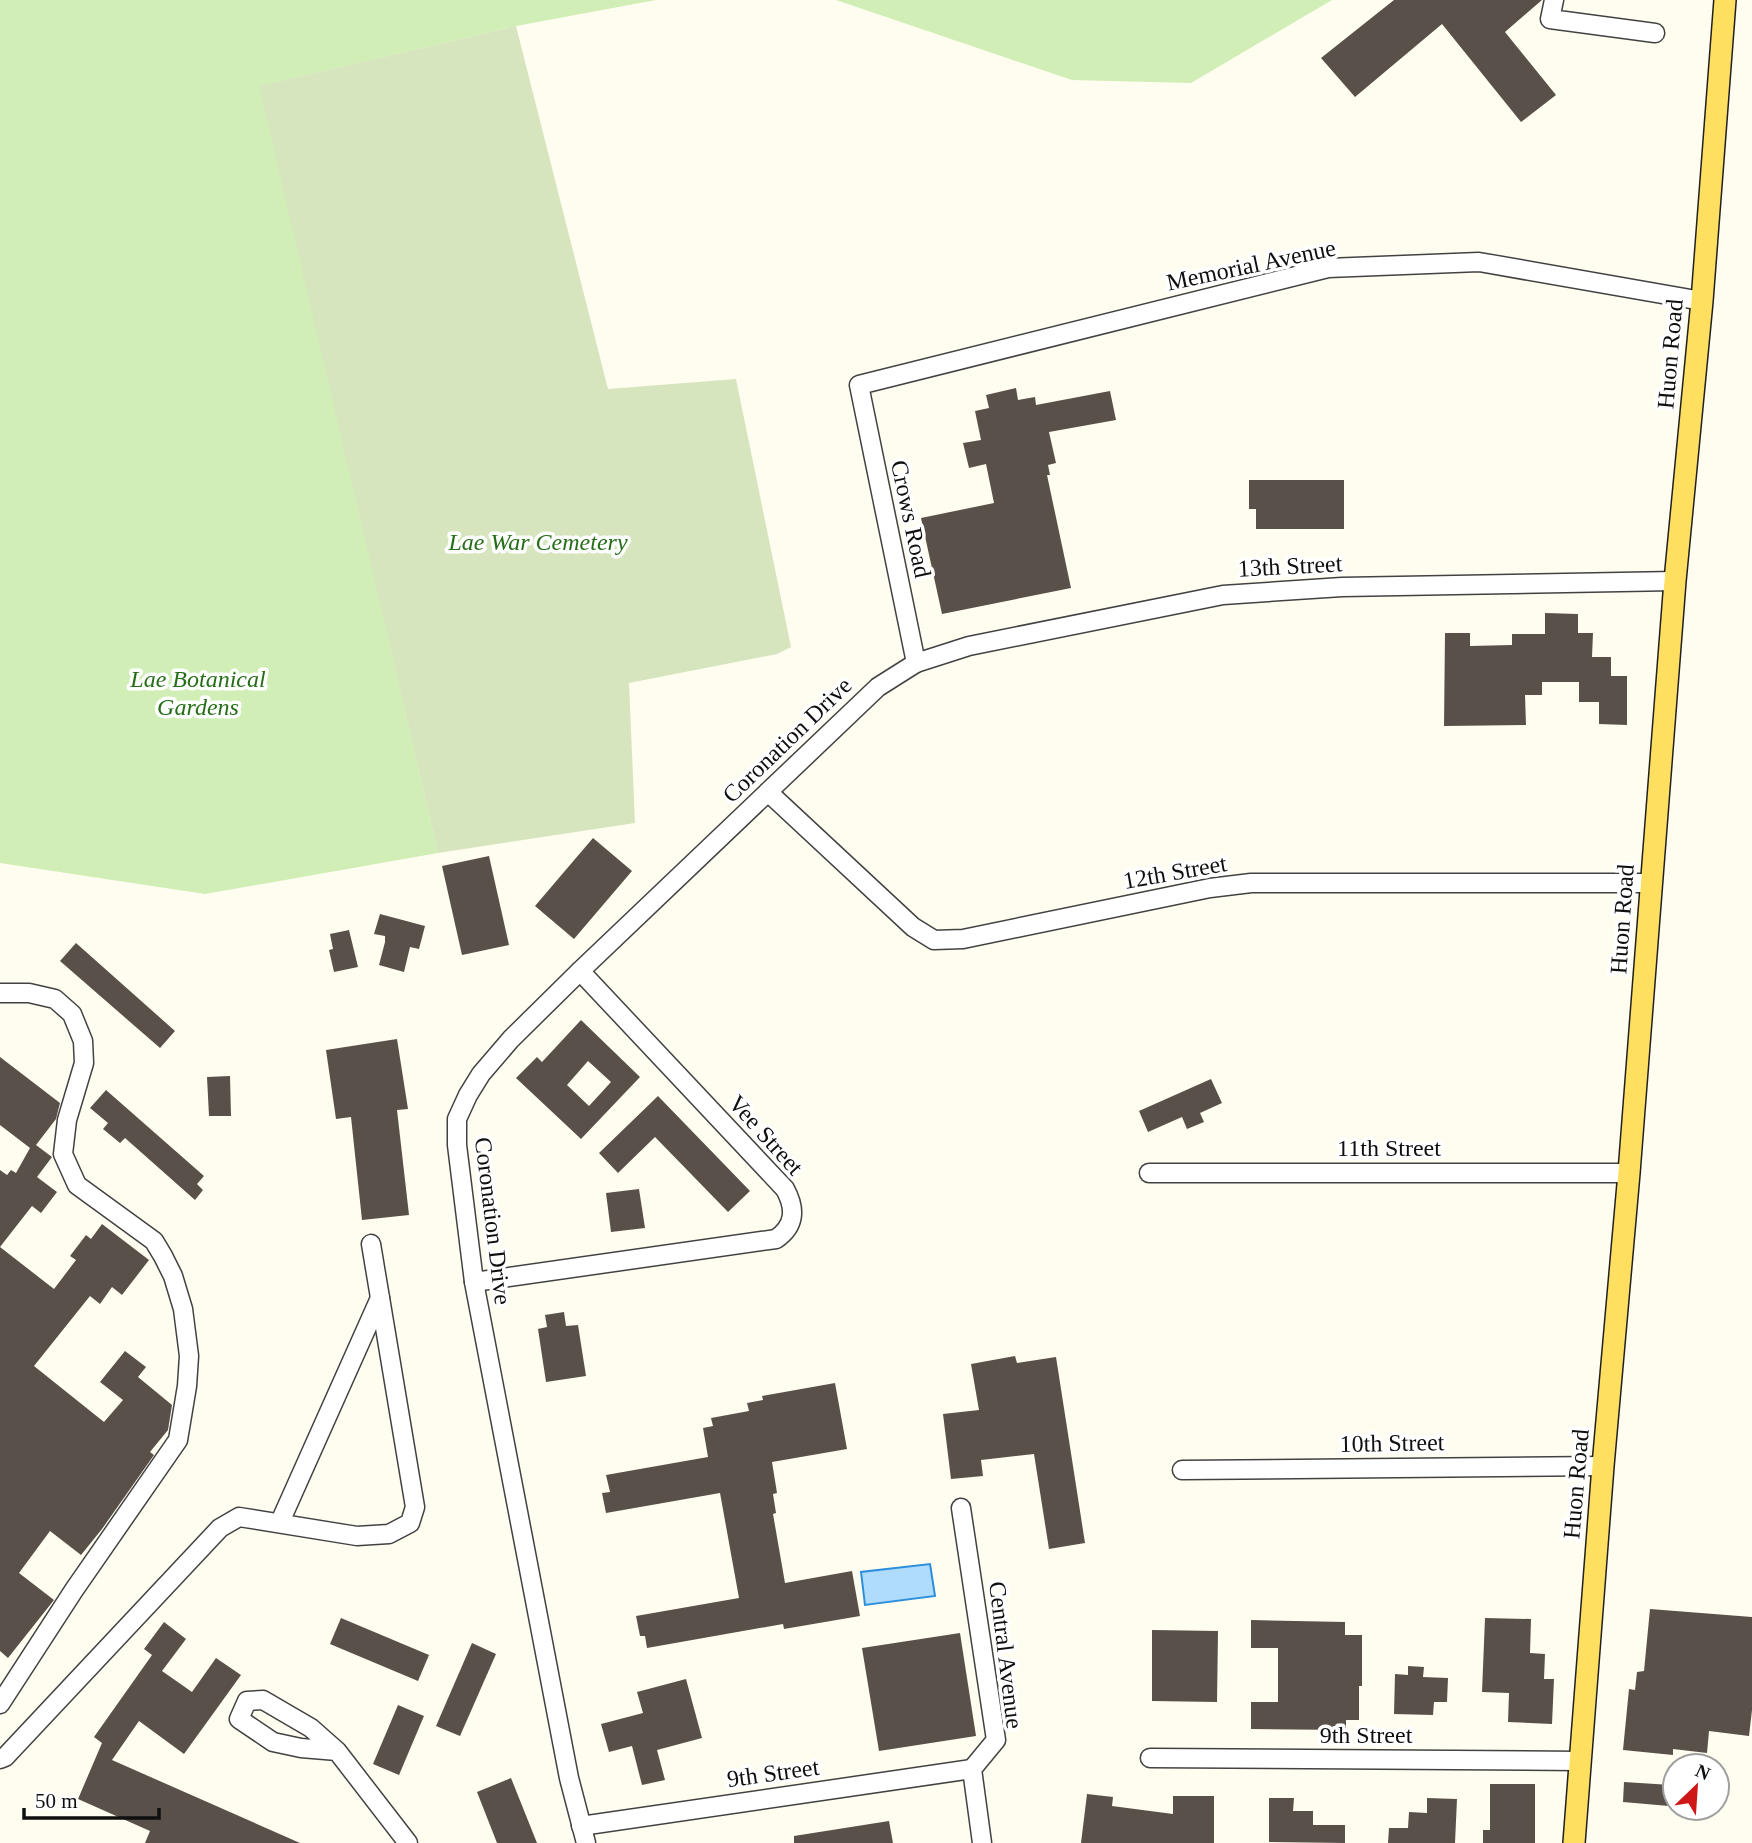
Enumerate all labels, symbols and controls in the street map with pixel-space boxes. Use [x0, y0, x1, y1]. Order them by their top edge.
street label: Memorial Avenue [1164, 234, 1338, 296]
street label: Huon Road [1652, 298, 1688, 410]
street label: Crows Road [886, 458, 936, 580]
park label: Lae War Cemetery [447, 529, 628, 555]
street label: 13th Street [1237, 550, 1343, 582]
park label: Lae Botanical Gardens [129, 666, 266, 720]
street label: Coronation Drive [717, 672, 857, 808]
street label: 12th Street [1121, 850, 1229, 894]
street label: Huon Road [1605, 863, 1639, 975]
street label: Vee Street [724, 1090, 809, 1180]
street label: 11th Street [1337, 1135, 1441, 1161]
street label: Coronation Drive [470, 1136, 516, 1306]
street label: Huon Road [1558, 1428, 1594, 1540]
street label: 10th Street [1339, 1429, 1445, 1457]
street label: Central Avenue [984, 1580, 1028, 1730]
street label: 9th Street [1320, 1722, 1413, 1748]
north arrow [1661, 1752, 1731, 1822]
street label: 9th Street [725, 1754, 821, 1792]
text: N [1692, 1760, 1714, 1785]
scale bar [24, 1776, 159, 1820]
text: 50 m [35, 1789, 78, 1813]

